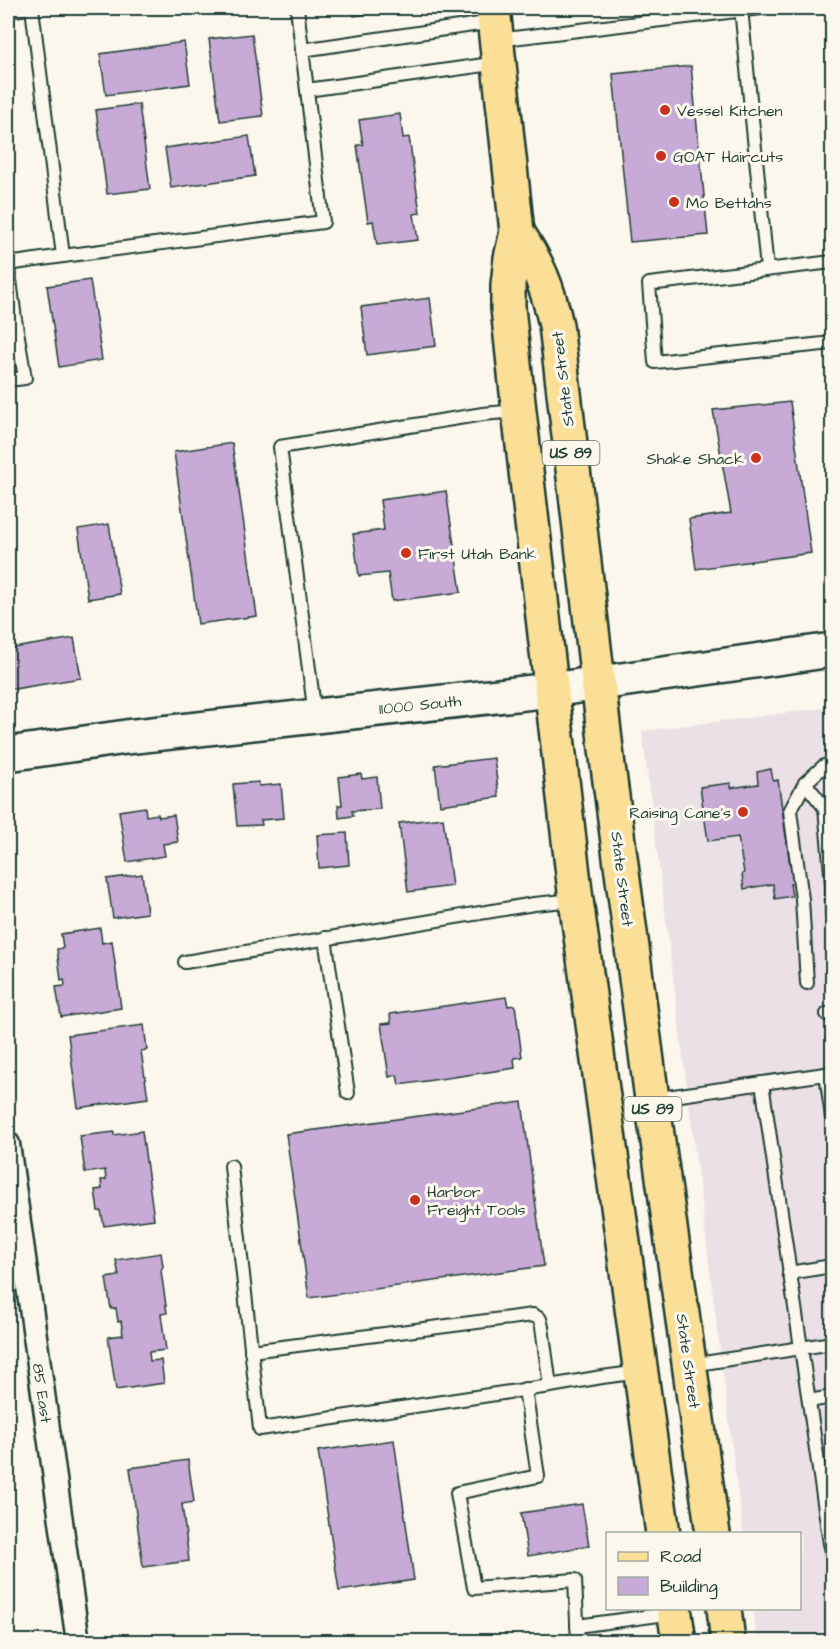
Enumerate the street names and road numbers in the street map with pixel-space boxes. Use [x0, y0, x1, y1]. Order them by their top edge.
street label: State Street [546, 329, 580, 428]
road number: US 89 [542, 441, 600, 465]
street label: 11000 South [378, 690, 462, 720]
street label: State Street [605, 830, 639, 929]
road number: US 89 [624, 1097, 682, 1121]
street label: State Street [670, 1312, 706, 1411]
street label: 85 East [27, 1362, 57, 1425]

